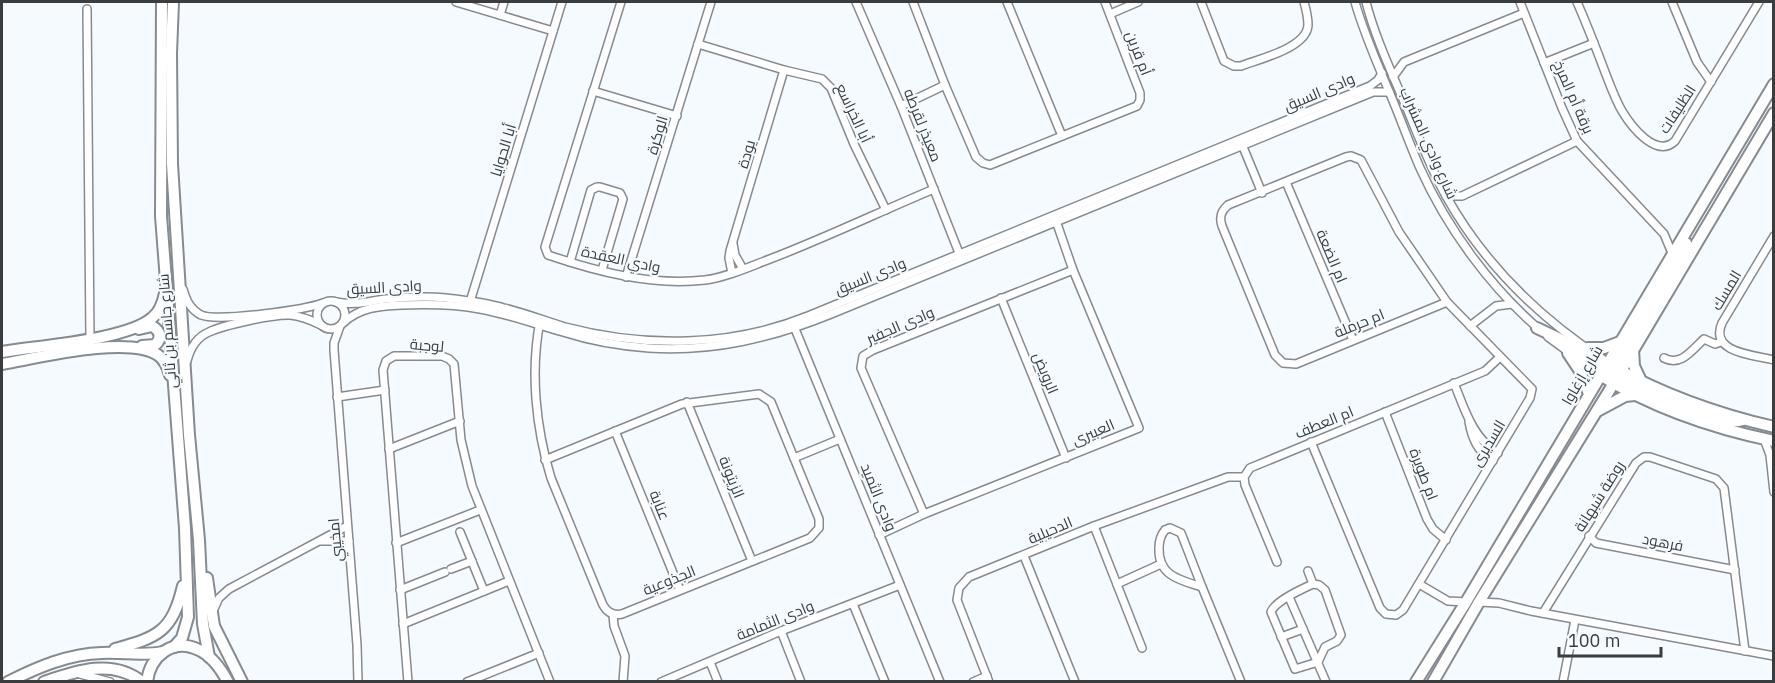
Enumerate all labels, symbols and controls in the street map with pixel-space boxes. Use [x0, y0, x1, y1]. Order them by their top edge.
street label: أم قرين [1121, 28, 1156, 78]
street label: برقة أم المرخ [1548, 57, 1599, 137]
street label: وادى السيق [1281, 69, 1358, 116]
street label: أبا الخراسع [830, 80, 876, 147]
street label: الظليفات [1654, 81, 1700, 137]
street label: شارع وادي المشراب [1393, 84, 1462, 203]
street label: معيذر لقرطه [900, 86, 946, 164]
street label: الوكرة [642, 113, 672, 157]
street label: أبا الحوايا [486, 121, 520, 179]
street label: يودة [733, 138, 759, 170]
street label: ام الضعة [1311, 226, 1352, 286]
street label: وادي العقدة [579, 241, 662, 280]
street label: وادى السيق [832, 253, 909, 300]
street label: المسك [1707, 266, 1745, 314]
street label: شارع جاسم بن ثاني [154, 273, 183, 389]
street label: وادى السيق [346, 276, 422, 299]
street label: وادى الجفير [862, 302, 937, 349]
street label: ام حرملة [1331, 304, 1387, 343]
street label: لوجبة [409, 334, 445, 356]
street label: شارع إزغاوا [1557, 342, 1608, 409]
street label: الرويض [1028, 349, 1063, 397]
street label: ام العطف [1292, 402, 1357, 443]
street label: العبيرى [1069, 415, 1118, 450]
street label: السديرى [1467, 416, 1510, 470]
street label: ام طويرة [1405, 445, 1443, 503]
street label: الزيتونة [715, 453, 749, 501]
street label: روضة شبهانة [1570, 457, 1629, 536]
street label: وادى الثميد [856, 460, 901, 534]
street label: عنابة [645, 487, 675, 523]
street label: الدحيلية [1025, 512, 1075, 548]
street label: امخيبي [324, 517, 349, 563]
street label: فرهود [1641, 529, 1685, 555]
street label: الجذوعية [640, 561, 698, 599]
street label: وادى الثمامة [733, 596, 817, 645]
scale bar [1559, 620, 1661, 658]
text: 100 m [1568, 629, 1620, 652]

